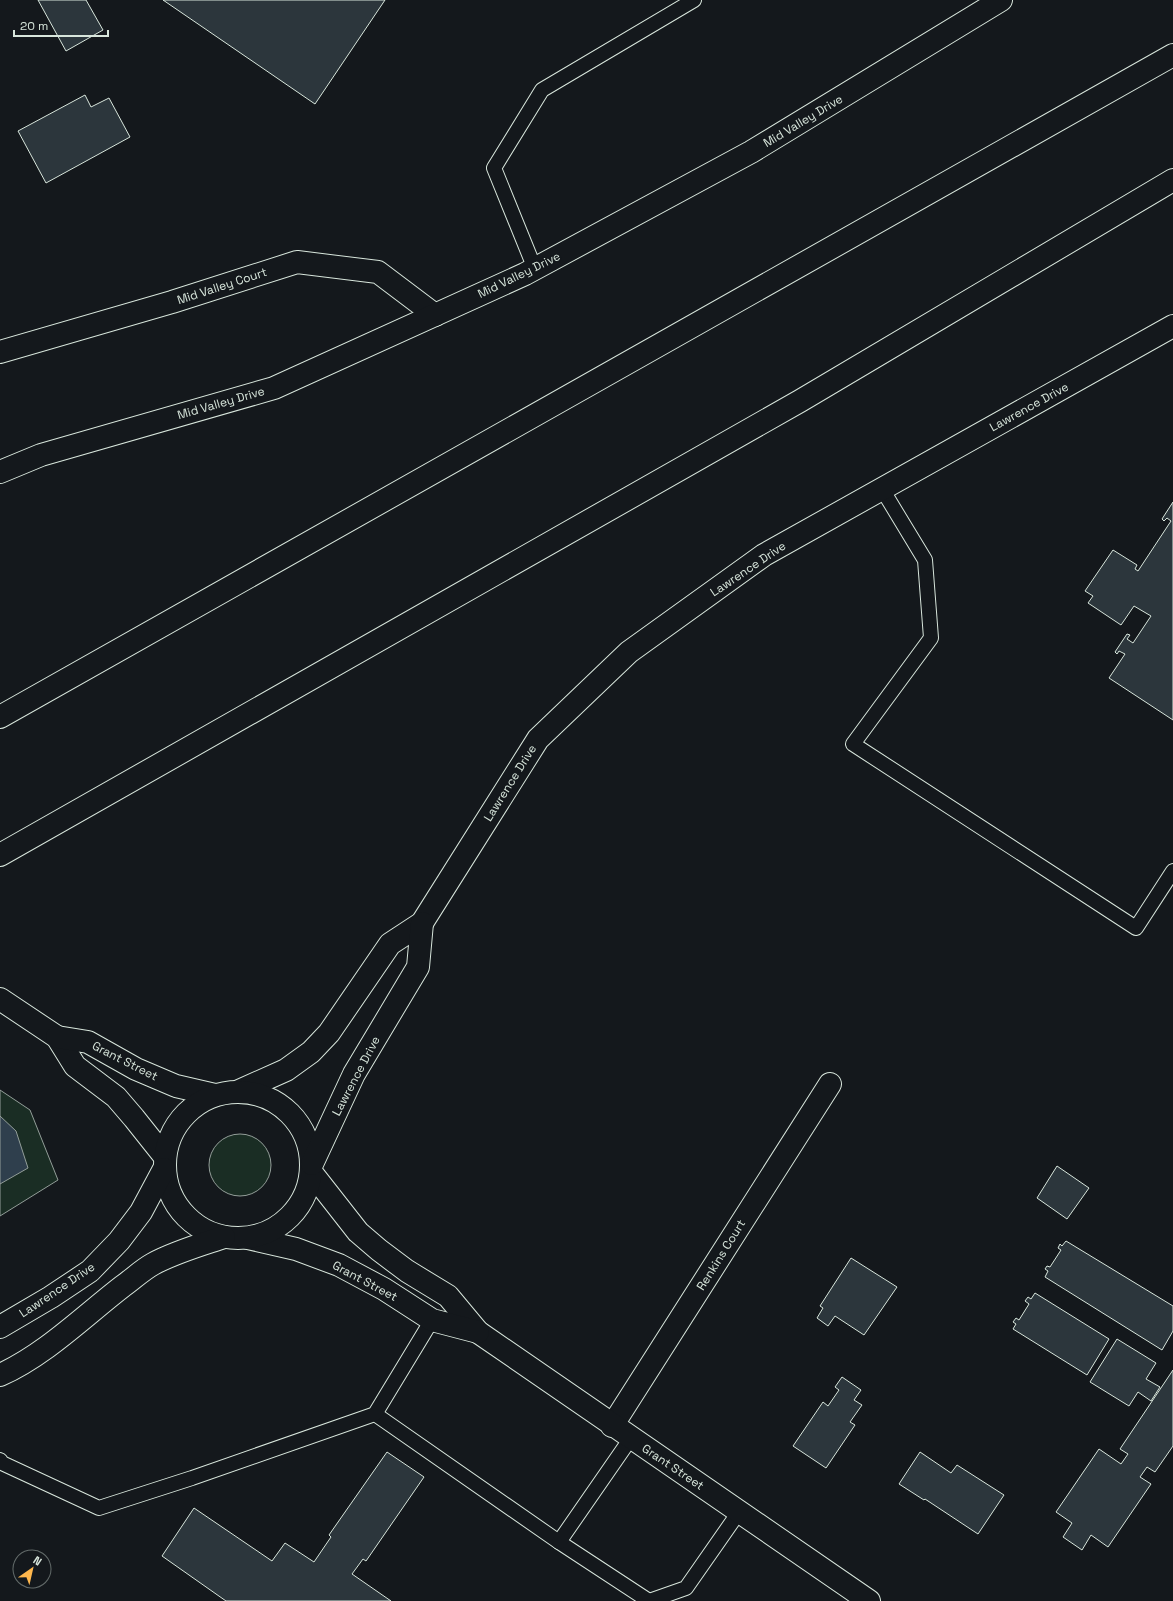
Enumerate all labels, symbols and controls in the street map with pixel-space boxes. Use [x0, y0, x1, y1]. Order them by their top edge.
scale bar [14, 12, 108, 38]
text: 20 m [20, 18, 48, 34]
street label: Mid Valley Drive [760, 91, 846, 151]
street label: Mid Valley Drive [475, 248, 563, 302]
street label: Mid Valley Court [175, 264, 269, 308]
street label: Lawrence Drive [987, 379, 1071, 435]
street label: Mid Valley Drive [176, 383, 266, 423]
street label: Lawrence Drive [707, 538, 789, 600]
street label: Lawrence Drive [480, 742, 540, 824]
street label: Lawrence Drive [328, 1033, 384, 1119]
street label: Grant Street [89, 1038, 161, 1084]
street label: Renkins Court [693, 1217, 749, 1293]
street label: Grant Street [330, 1257, 400, 1305]
street label: Lawrence Drive [16, 1259, 98, 1321]
street label: Grant Street [639, 1440, 707, 1494]
north arrow [12, 1549, 52, 1589]
text: N [31, 1553, 45, 1569]

